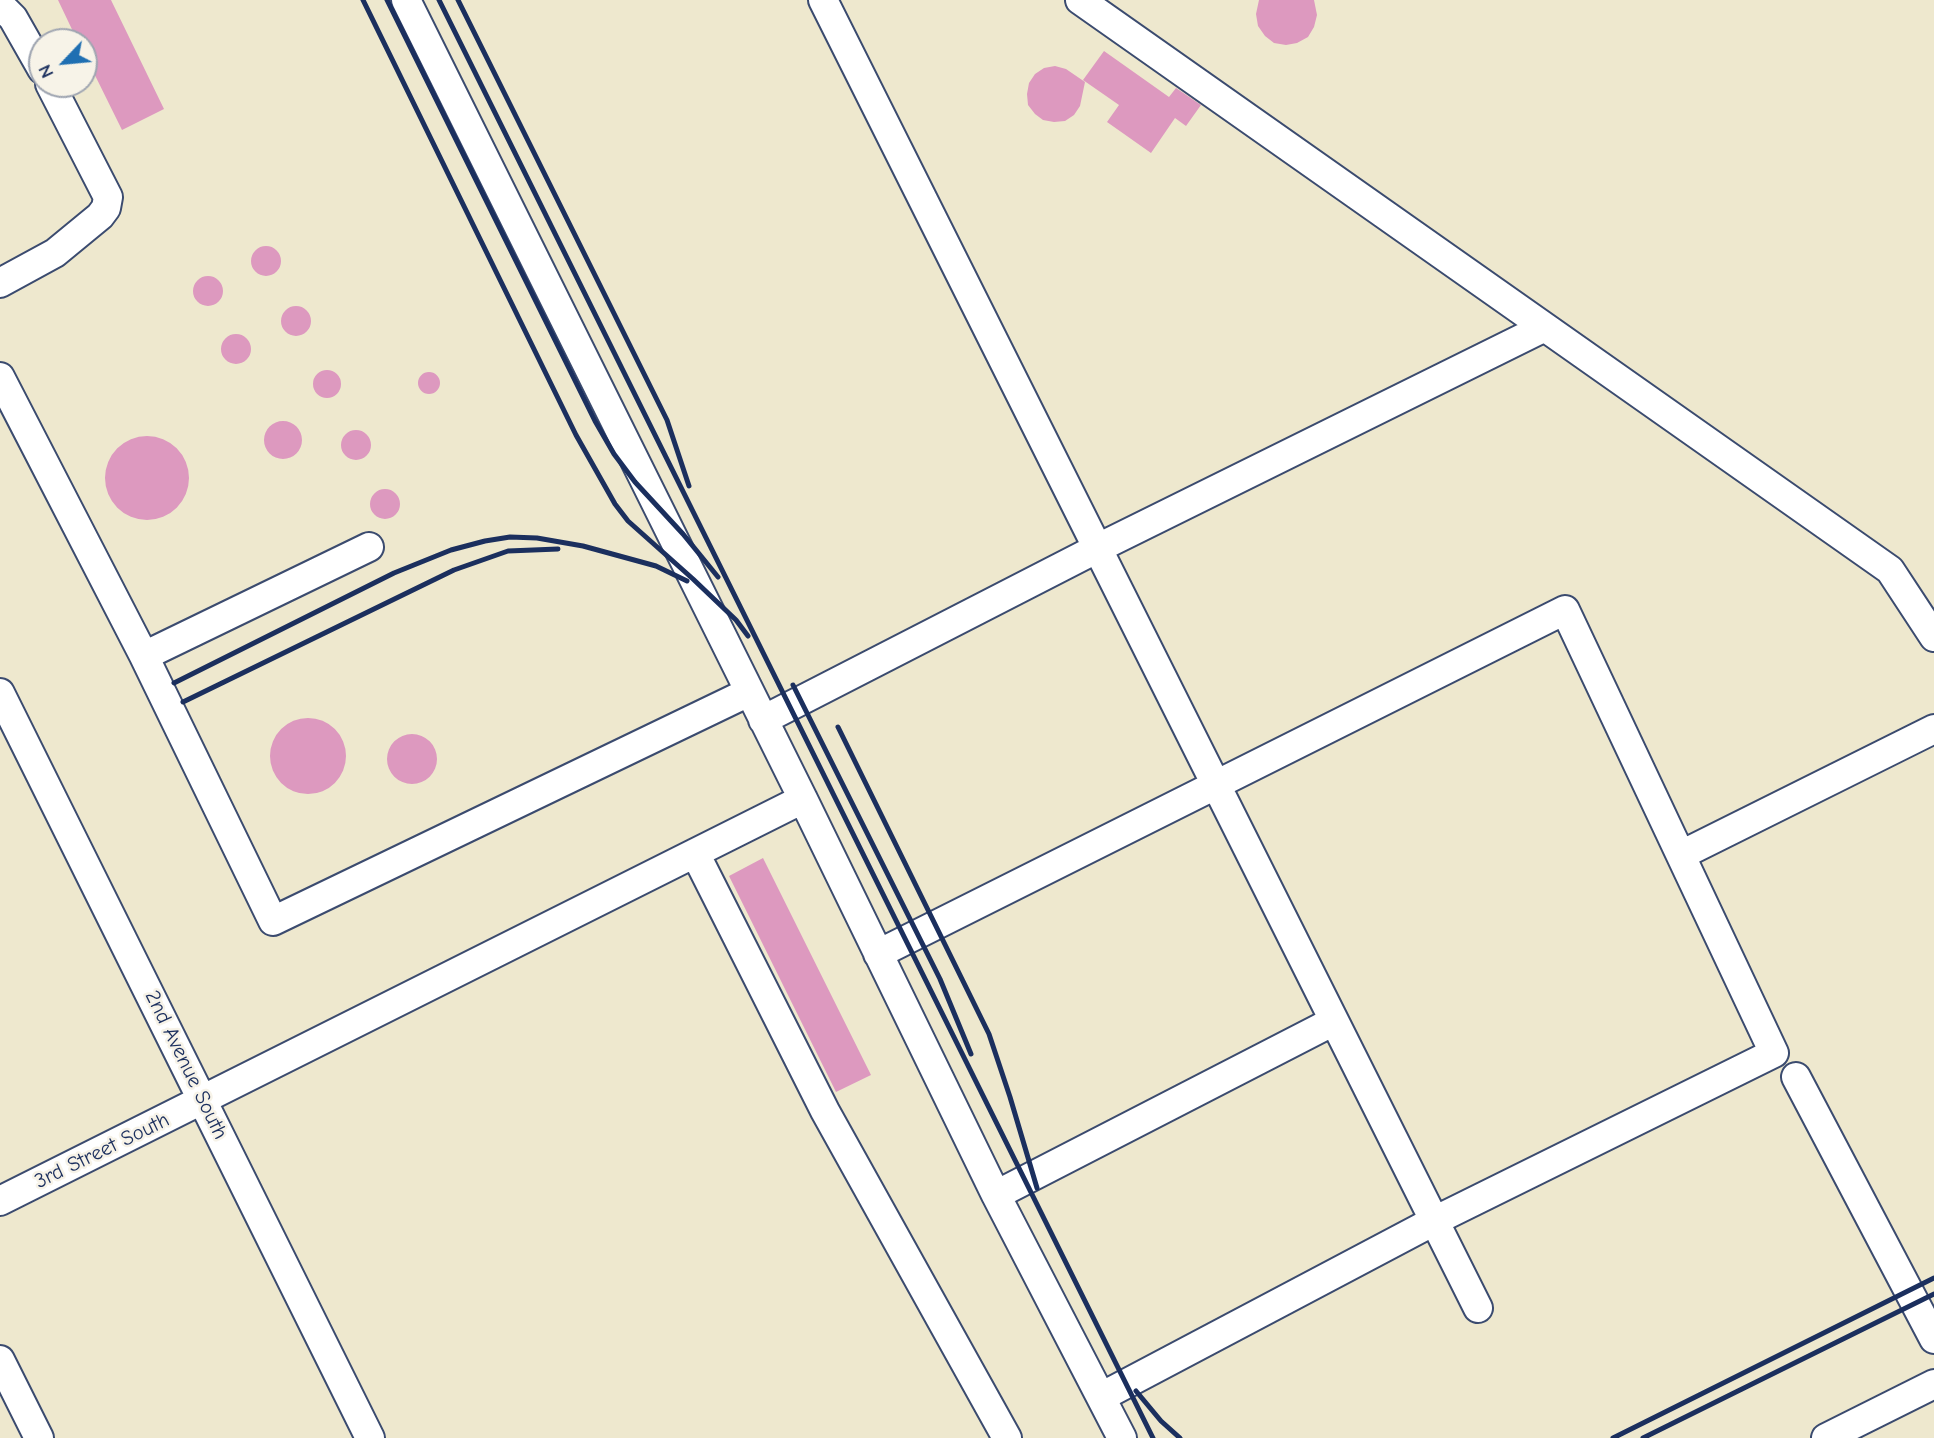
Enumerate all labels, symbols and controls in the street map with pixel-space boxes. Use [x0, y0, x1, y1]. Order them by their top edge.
north arrow [28, 28, 98, 98]
text: N [33, 61, 59, 82]
street label: 2nd Avenue South [139, 986, 233, 1144]
street label: 3rd Street South [31, 1108, 173, 1194]

